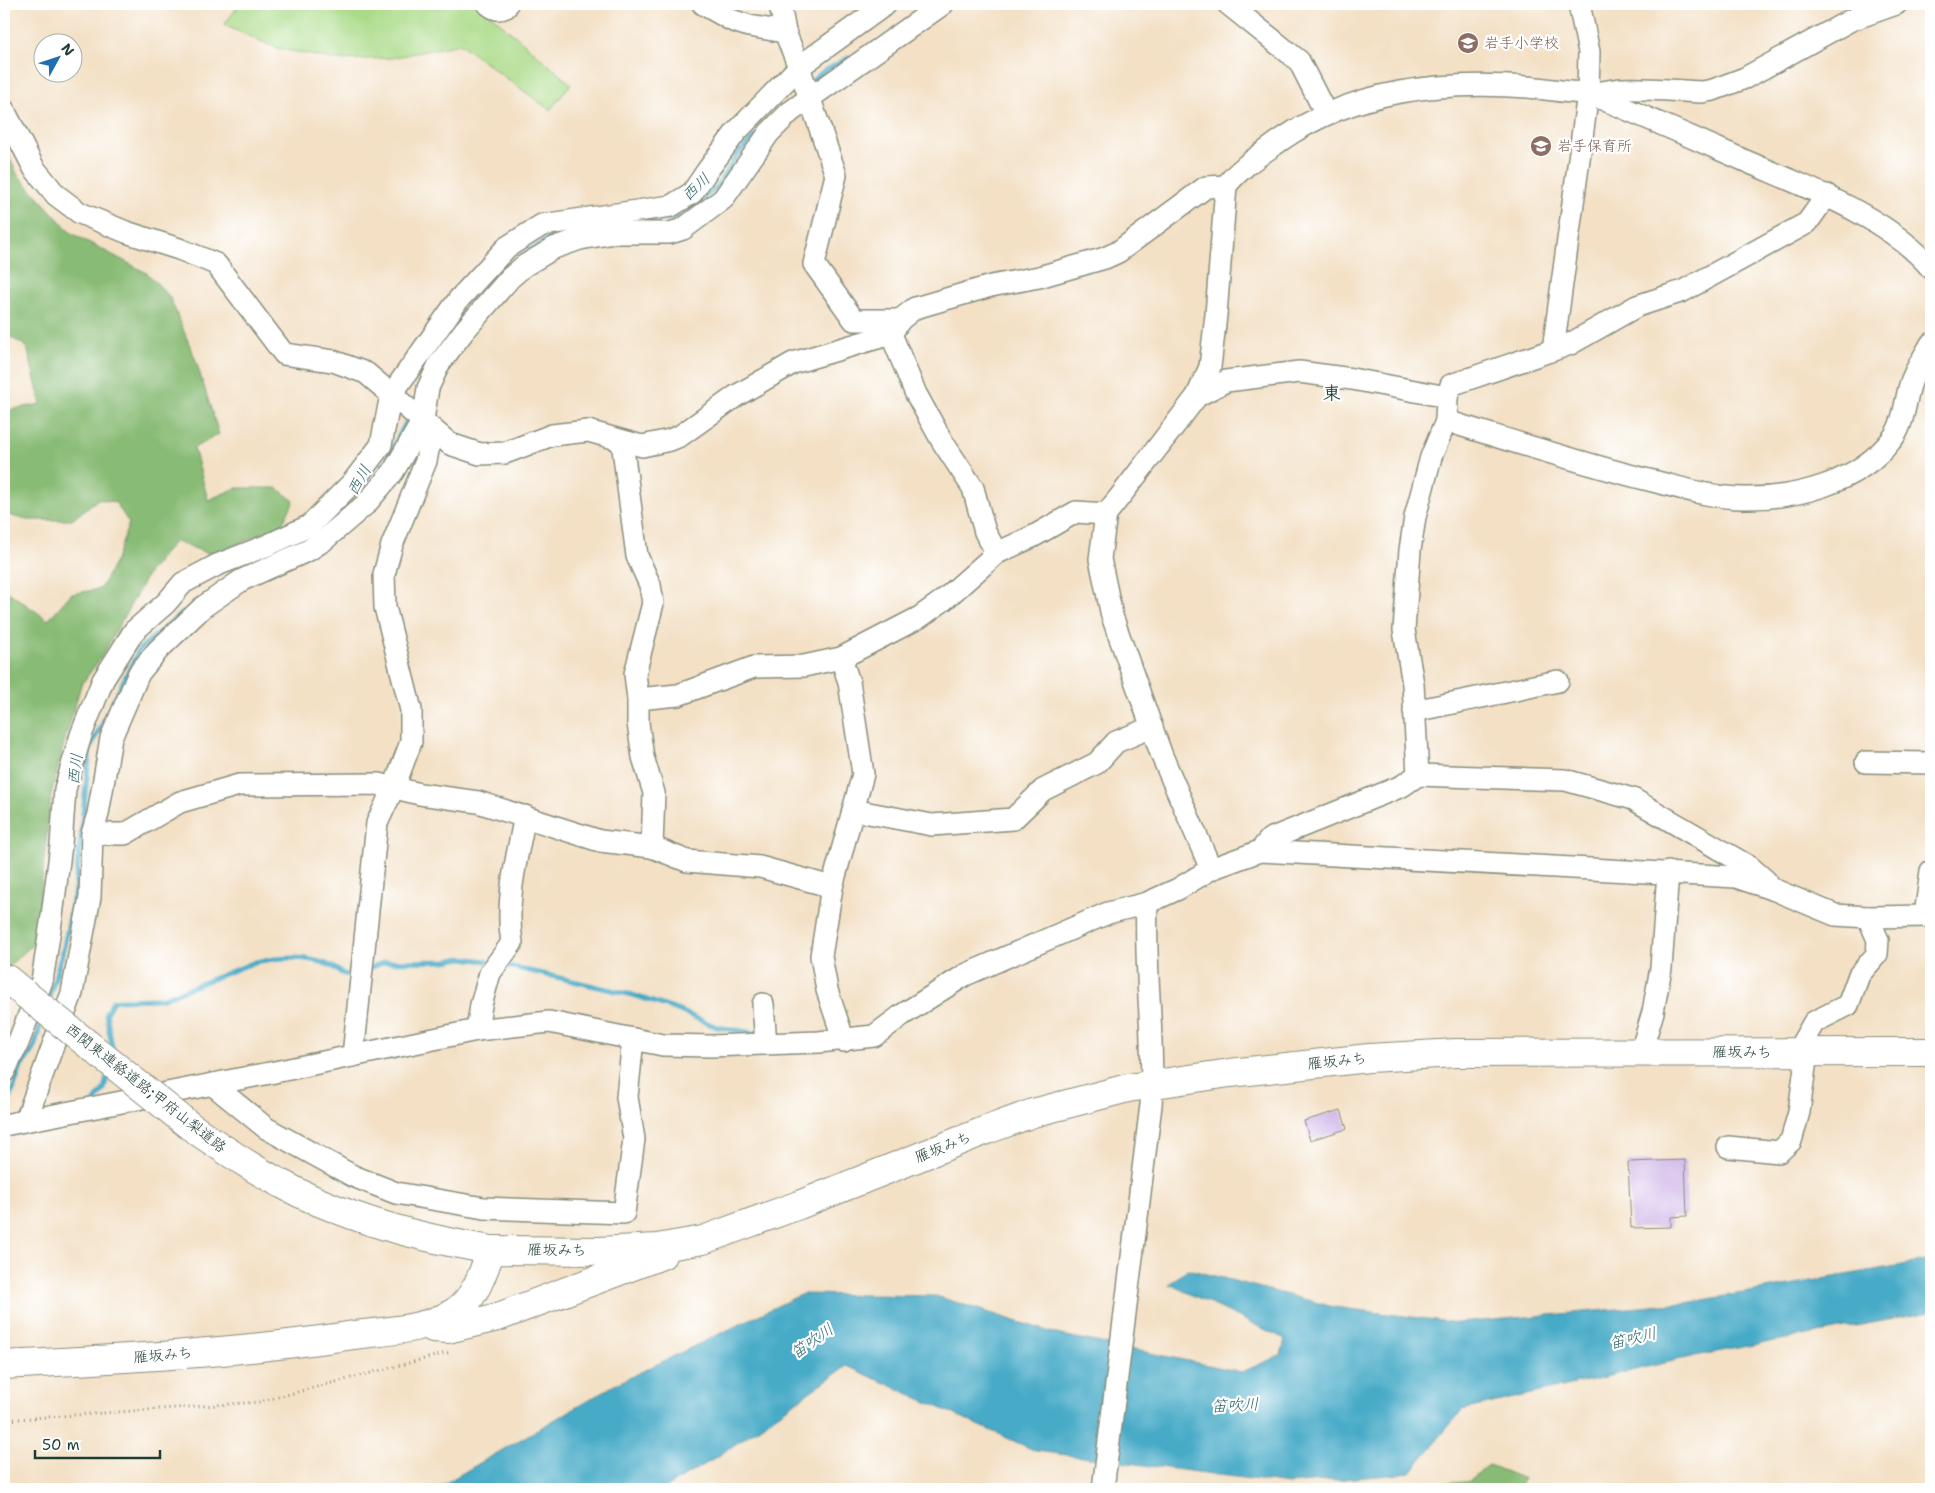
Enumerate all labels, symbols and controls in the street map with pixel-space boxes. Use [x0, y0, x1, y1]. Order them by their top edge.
school or university icon: 岩手小学校 [1456, 31, 1480, 55]
north arrow [32, 32, 82, 82]
place label: 岩手小学校 [1484, 33, 1559, 53]
text: N [57, 40, 78, 60]
school or university icon: 岩手保育所 [1529, 134, 1553, 158]
place label: 岩手保育所 [1557, 136, 1632, 156]
water label: 西川 [677, 168, 715, 206]
district label: 東 [1323, 381, 1341, 405]
water label: 西川 [342, 461, 376, 499]
water label: 西川 [63, 752, 87, 786]
street label: 西関東連絡道路;甲府山梨道路 [61, 1019, 231, 1157]
street label: 雁坂みち [1712, 1042, 1772, 1062]
street label: 雁坂みち [1306, 1048, 1368, 1074]
street label: 雁坂みち [912, 1127, 974, 1167]
street label: 雁坂みち [527, 1239, 587, 1261]
water label: 笛吹川 [786, 1319, 838, 1363]
water label: 笛吹川 [1607, 1322, 1659, 1354]
street label: 雁坂みち [133, 1342, 193, 1368]
water label: 笛吹川 [1210, 1393, 1260, 1417]
scale bar [35, 1428, 160, 1460]
text: 50 m [42, 1435, 80, 1455]

